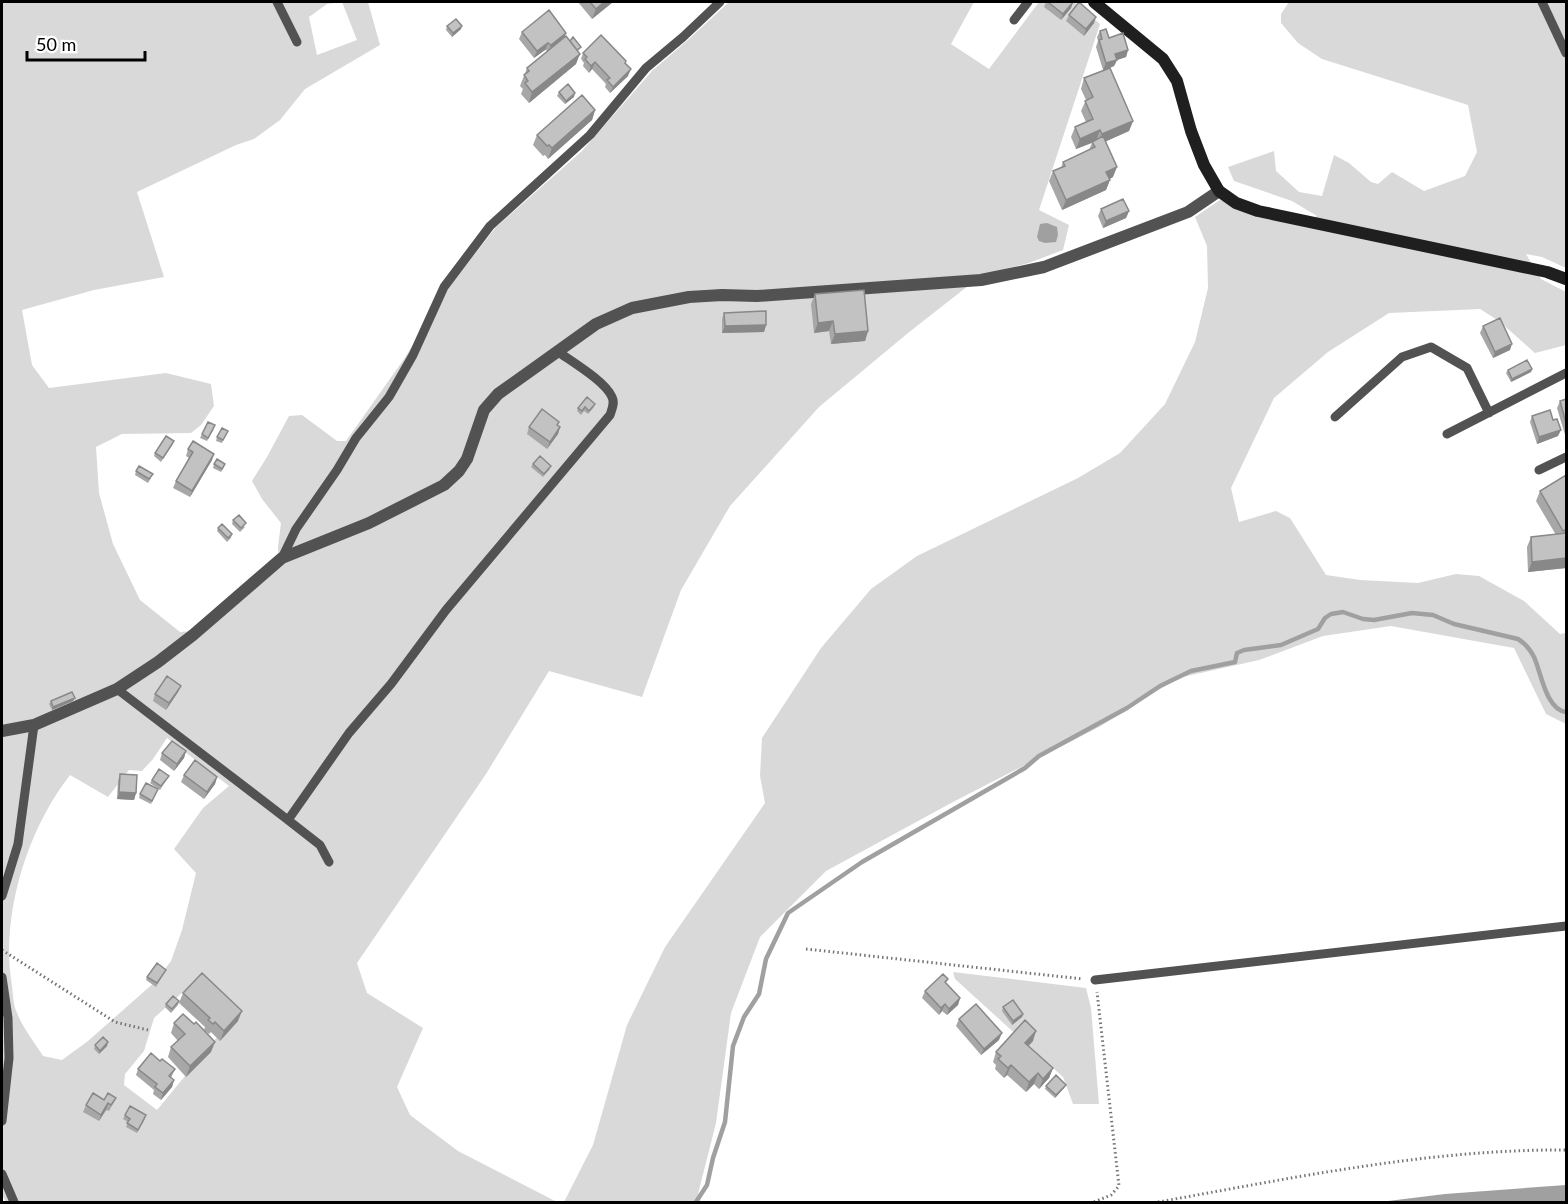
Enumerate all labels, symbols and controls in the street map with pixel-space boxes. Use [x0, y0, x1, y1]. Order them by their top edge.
scale bar [27, 24, 146, 62]
text: 50 m [36, 33, 76, 55]

